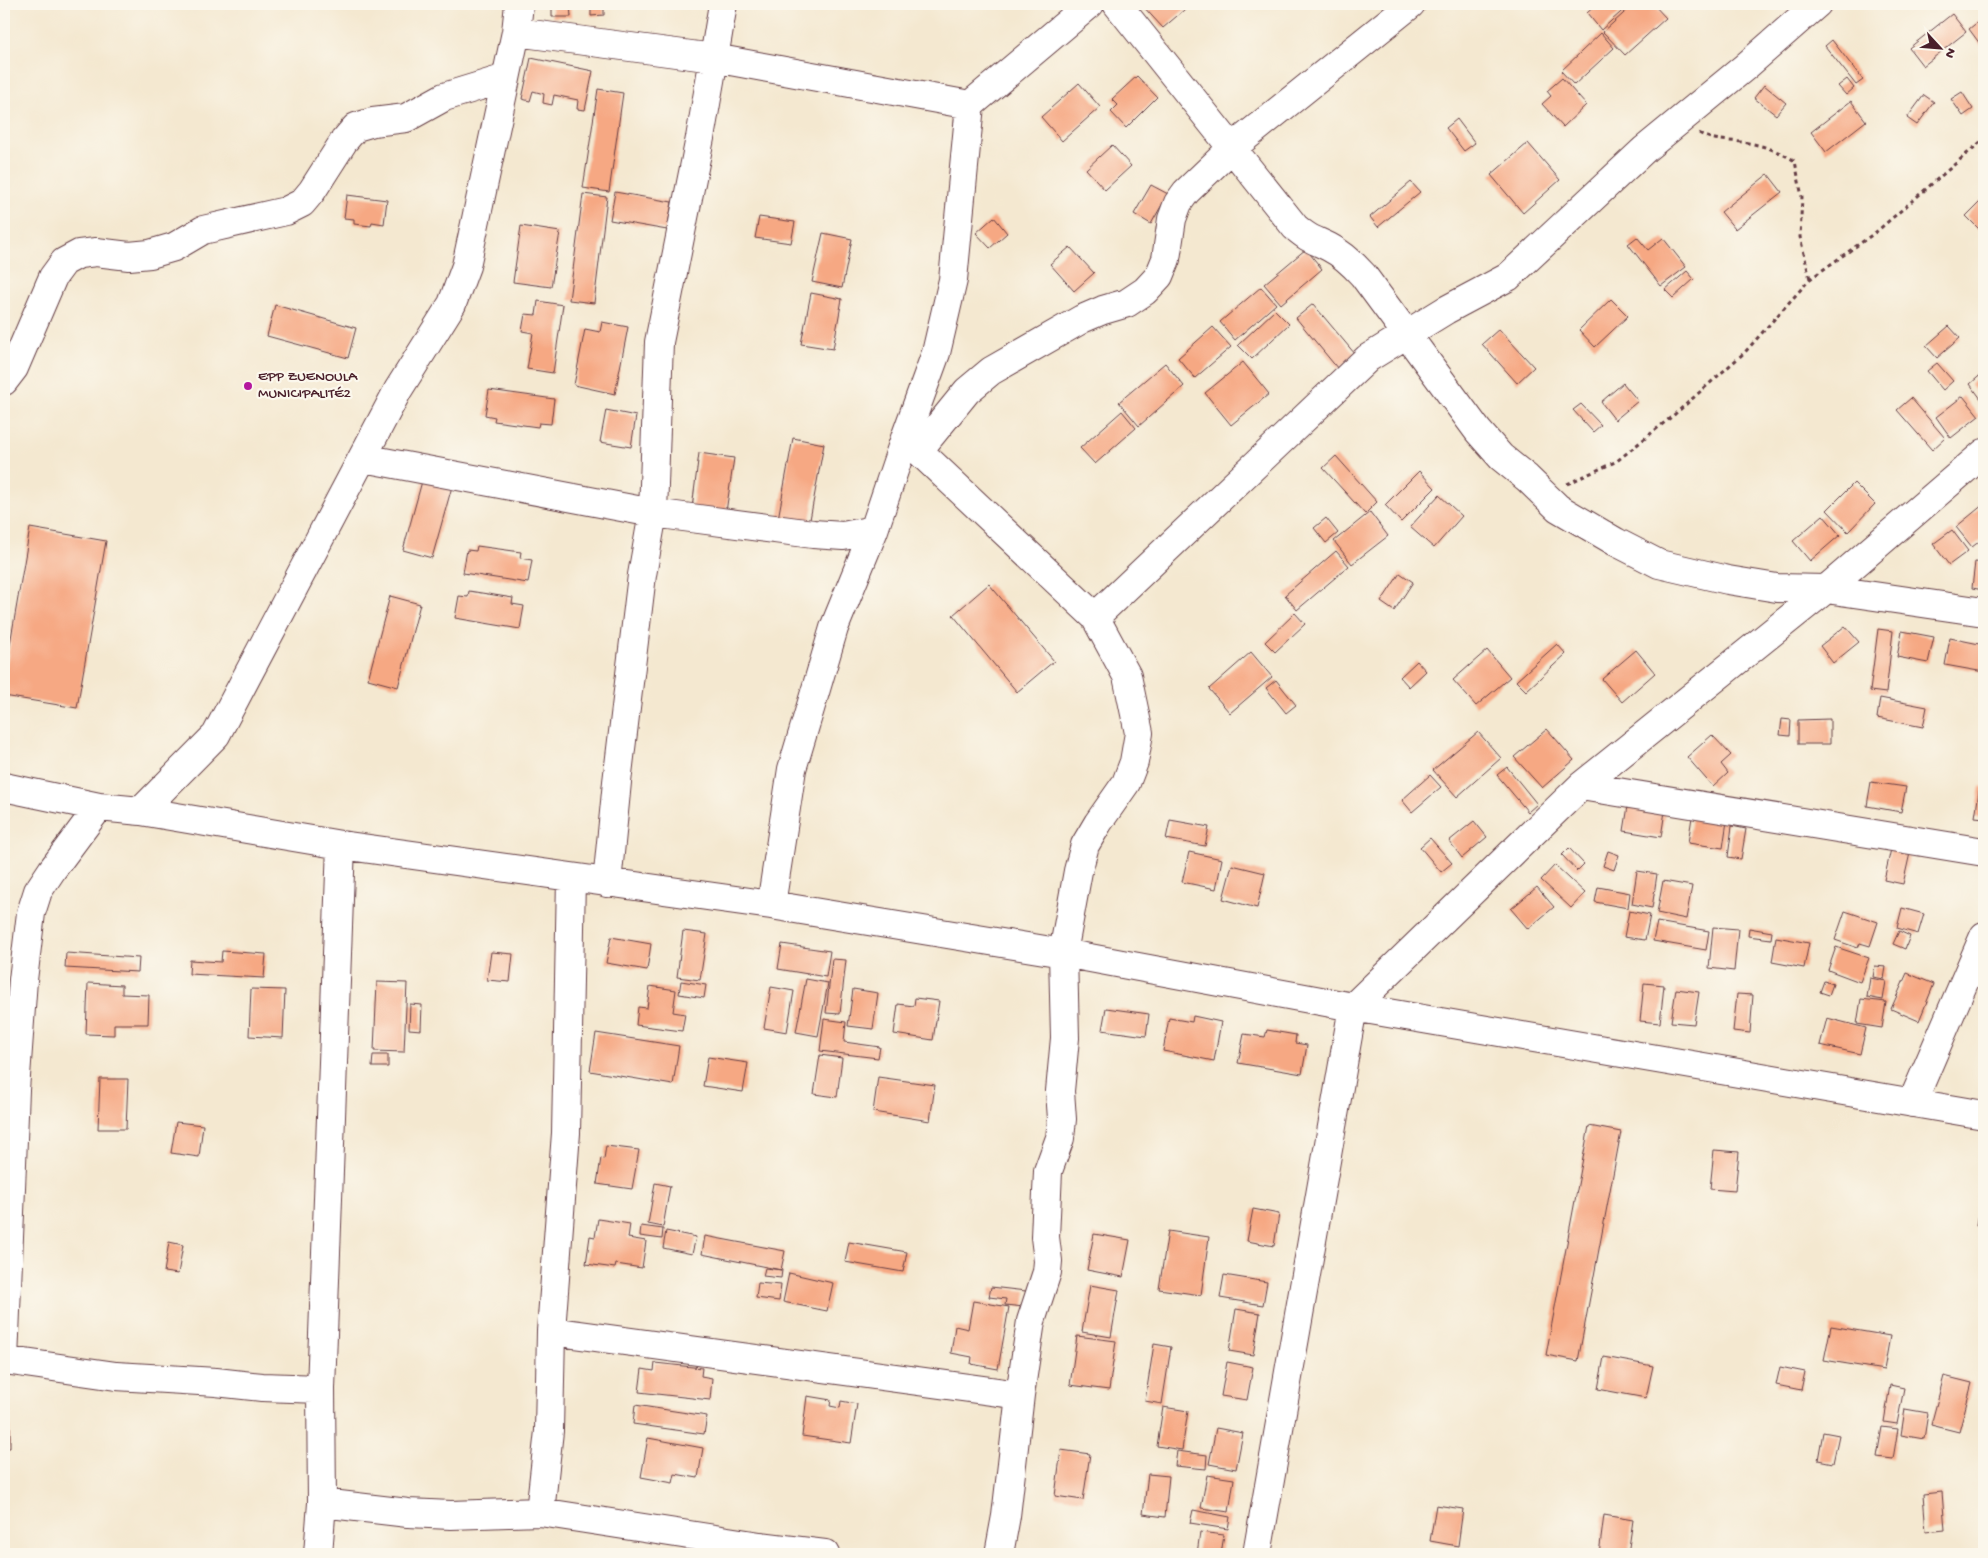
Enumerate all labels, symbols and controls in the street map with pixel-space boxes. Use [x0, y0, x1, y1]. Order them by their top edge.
north arrow [1916, 22, 1966, 72]
text: N [1940, 45, 1959, 60]
place label: EPP ZUENOULA MUNICIPALITÉ2 [258, 368, 358, 403]
marker: EPP ZUENOULA MUNICIPALITÉ2 [242, 380, 254, 392]

